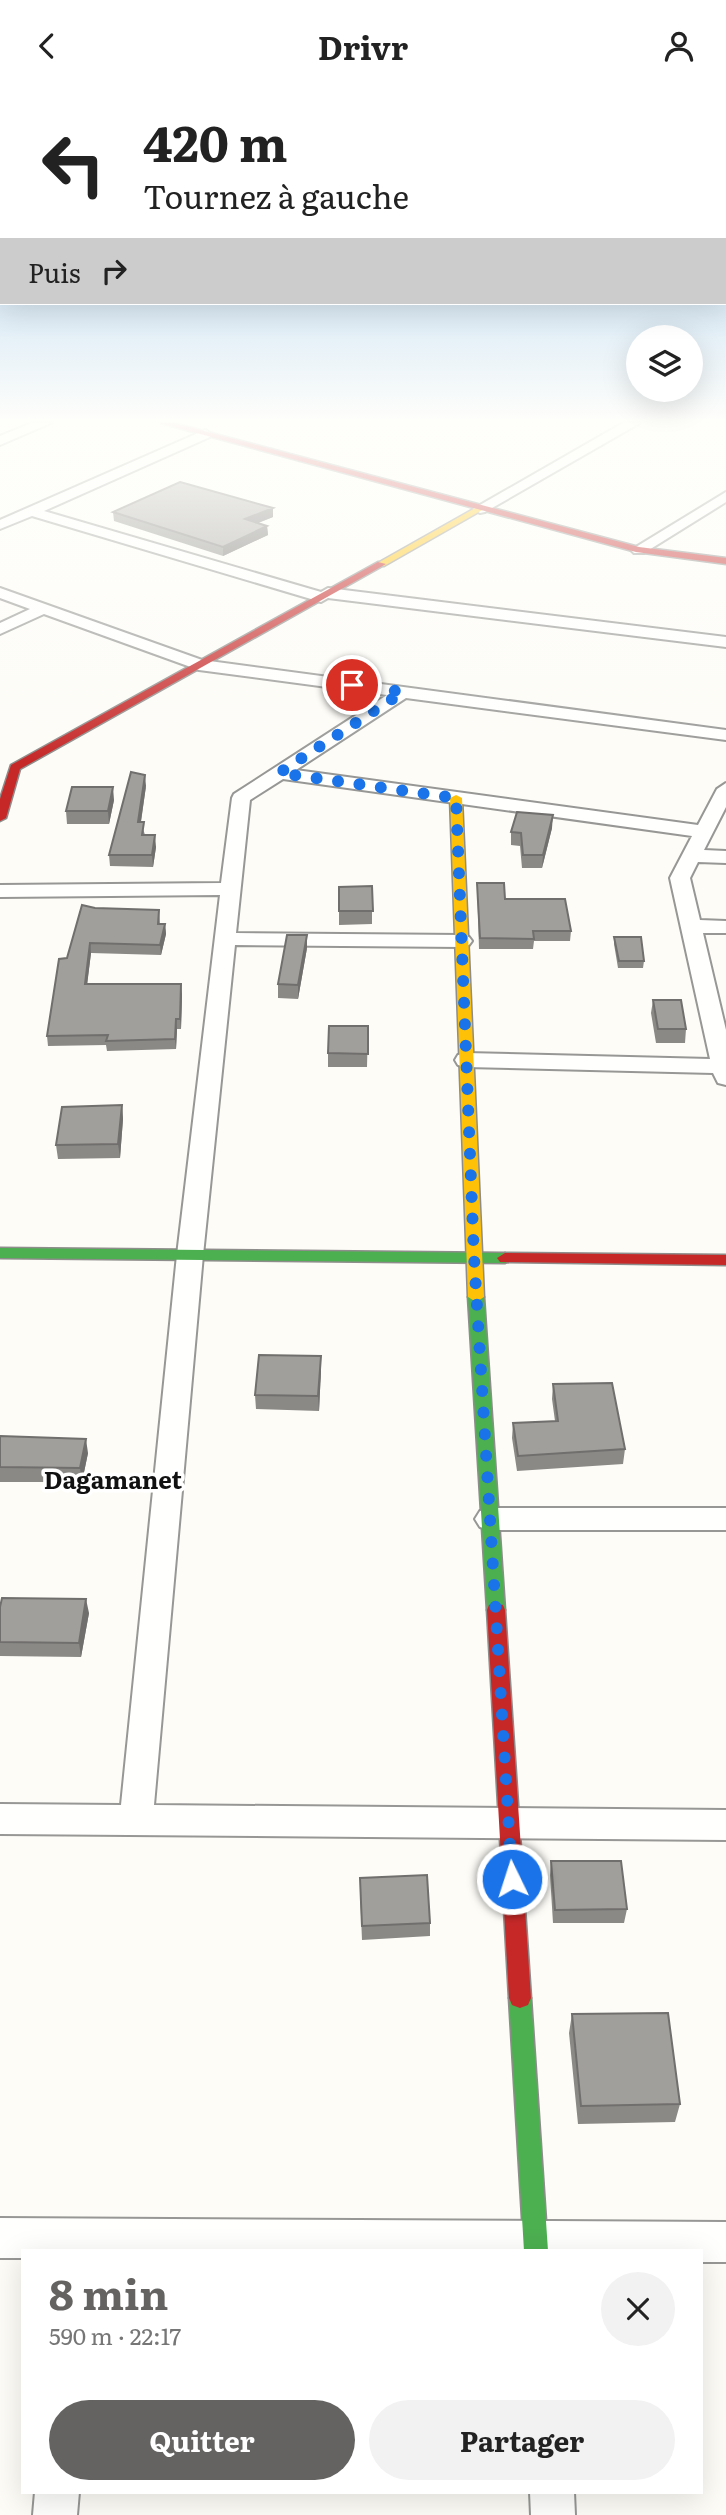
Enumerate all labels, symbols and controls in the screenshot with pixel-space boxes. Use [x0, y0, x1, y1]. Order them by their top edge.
text: Drivr [318, 22, 408, 70]
icon: back [28, 27, 66, 65]
icon: person [660, 27, 698, 65]
text: 420 m [143, 104, 288, 177]
icon: left [28, 119, 119, 210]
text: Tournez à gauche [143, 171, 409, 219]
text: Puis [28, 252, 81, 291]
icon: right [95, 252, 133, 290]
map controls [626, 325, 703, 402]
button: layers [626, 325, 703, 402]
pin [322, 655, 382, 715]
icon: arrive [333, 666, 371, 704]
district label: Dagamanet [44, 1461, 183, 1496]
position arrow [475, 1842, 549, 1916]
text: 8 min [49, 2261, 169, 2323]
button: close [601, 2272, 675, 2346]
text: 590 m · 22:17 [49, 2318, 181, 2352]
button: Quitter [49, 2400, 355, 2480]
button: Partager [369, 2400, 675, 2480]

